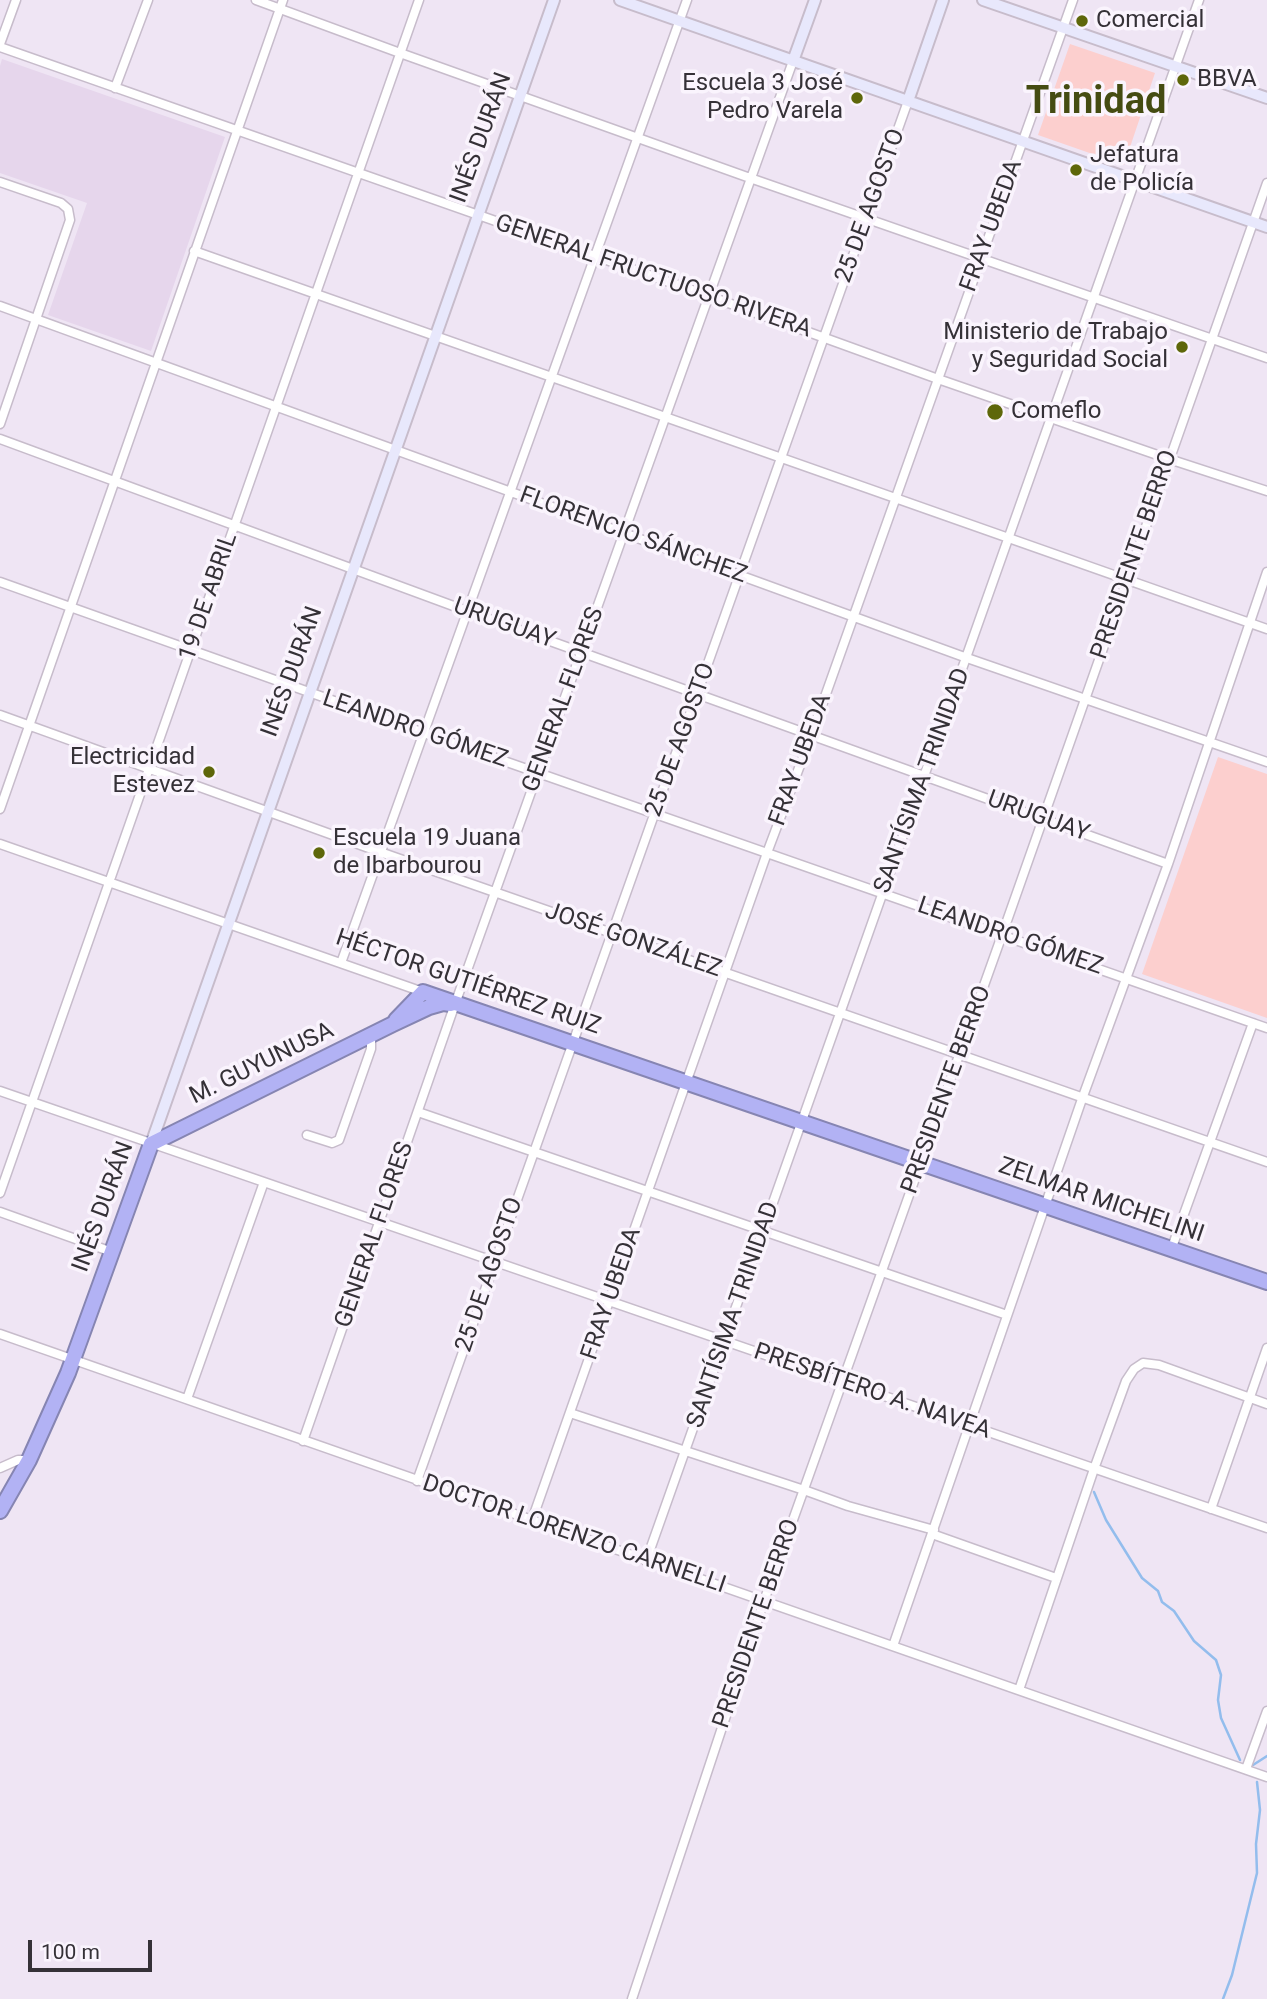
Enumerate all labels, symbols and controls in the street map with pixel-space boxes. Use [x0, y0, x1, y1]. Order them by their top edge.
place label: Comercial [1096, 7, 1204, 35]
marker: Comercial [1074, 13, 1090, 29]
place label: BBVA [1197, 66, 1257, 94]
street label: INÉS DURÁN [445, 69, 519, 207]
place label: Escuela 3 José Pedro Varela [682, 70, 843, 126]
marker: BBVA [1175, 72, 1191, 88]
district label: Trinidad [1026, 80, 1166, 126]
marker: Escuela 3 José Pedro Varela [849, 90, 865, 106]
street label: 25 DE AGOSTO [830, 125, 912, 287]
place label: Jefatura de Policía [1090, 142, 1194, 198]
street label: FRAY UBEDA [955, 156, 1029, 296]
marker: Jefatura de Policía [1068, 162, 1084, 178]
street label: GENERAL FRUCTUOSO RIVERA [491, 209, 815, 345]
place label: Ministerio de Trabajo y Seguridad Social [943, 319, 1168, 375]
marker: Ministerio de Trabajo y Seguridad Social [1174, 339, 1190, 355]
place label: Comeflo [1011, 398, 1101, 426]
marker: Comeflo [985, 402, 1005, 422]
street label: PRESIDENTE BERRO [1086, 447, 1184, 663]
street label: FLORENCIO SÁNCHEZ [515, 481, 751, 591]
street label: 19 DE ABRIL [174, 529, 244, 665]
street label: URUGUAY [449, 592, 559, 656]
street label: INÉS DURÁN [256, 603, 330, 741]
street label: GENERAL FLORES [517, 604, 611, 796]
street label: 25 DE AGOSTO [640, 659, 722, 821]
street label: SANTÍSIMA TRINIDAD [869, 665, 977, 897]
street label: LEANDRO GÓMEZ [319, 685, 511, 775]
street label: FRAY UBEDA [764, 690, 838, 830]
place label: Electricidad Estevez [70, 744, 195, 800]
marker: Electricidad Estevez [201, 764, 217, 780]
street label: URUGUAY [983, 785, 1093, 849]
place label: Escuela 19 Juana de Ibarbourou [333, 825, 521, 881]
marker: Escuela 19 Juana de Ibarbourou [311, 845, 327, 861]
street label: LEANDRO GÓMEZ [914, 892, 1106, 982]
street label: JOSÉ GONZÁLEZ [541, 897, 725, 985]
street label: HÉCTOR GUTIÉRREZ RUIZ [332, 924, 604, 1042]
street label: PRESIDENTE BERRO [896, 982, 998, 1198]
street label: M. GUYUNUSA [185, 1017, 339, 1111]
street label: INÉS DURÁN [67, 1138, 141, 1276]
street label: GENERAL FLORES [330, 1138, 420, 1332]
street label: ZELMAR MICHELINI [994, 1152, 1208, 1250]
street label: 25 DE AGOSTO [450, 1194, 530, 1356]
street label: SANTÍSIMA TRINIDAD [682, 1198, 786, 1432]
street label: FRAY UBEDA [576, 1224, 648, 1364]
street label: PRESBÍTERO A. NAVEA [750, 1338, 994, 1446]
street label: DOCTOR LORENZO CARNELLI [419, 1469, 729, 1601]
street label: PRESIDENTE BERRO [708, 1516, 806, 1732]
scale bar [32, 1926, 156, 1970]
text: 100 m [41, 1940, 100, 1964]

